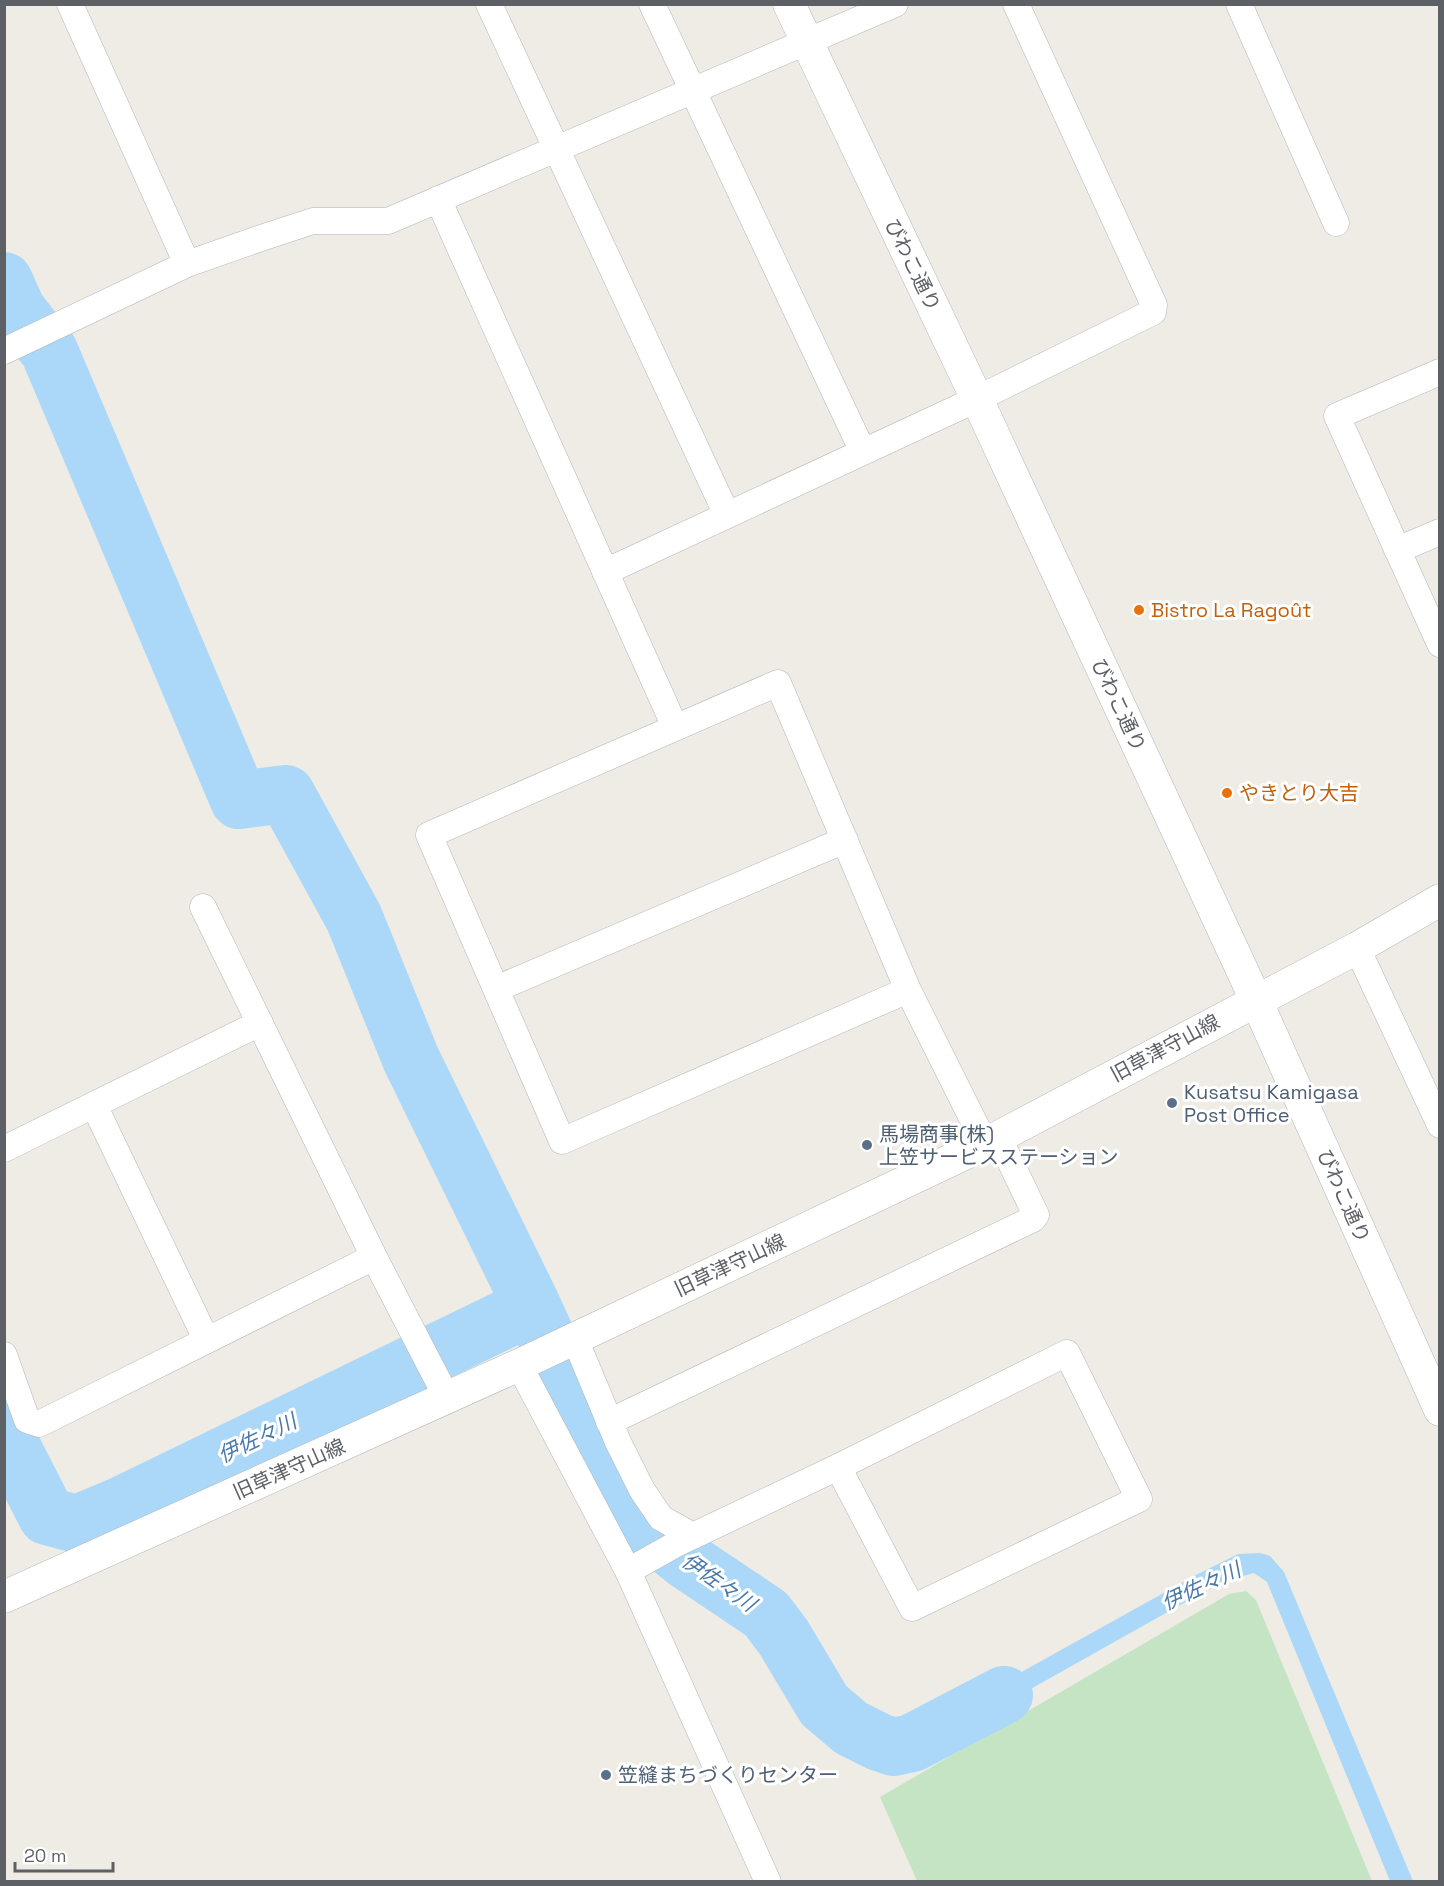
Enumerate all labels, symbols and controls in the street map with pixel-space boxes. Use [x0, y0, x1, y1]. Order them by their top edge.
street label: びわこ通り [879, 214, 947, 316]
place label: Bistro La Ragoût [1151, 597, 1311, 623]
marker: Bistro La Ragoût [1132, 603, 1146, 617]
street label: びわこ通り [1086, 654, 1152, 756]
place label: やきとり大吉 [1239, 780, 1359, 806]
marker: やきとり大吉 [1220, 786, 1234, 800]
street label: 旧草津守山線 [1106, 1008, 1224, 1088]
place label: Kusatsu Kamigasa Post Office [1184, 1079, 1359, 1128]
marker: Kusatsu Kamigasa Post Office [1165, 1096, 1179, 1110]
place label: 馬場商事(株) 上笠サービスステーション [879, 1121, 1119, 1170]
marker: 馬場商事(株) 上笠サービスステーション [860, 1138, 874, 1152]
street label: びわこ通り [1312, 1145, 1376, 1247]
street label: 旧草津守山線 [670, 1228, 790, 1302]
water label: 伊佐々川 [213, 1407, 302, 1469]
street label: 旧草津守山線 [229, 1433, 349, 1505]
water label: 伊佐々川 [677, 1547, 763, 1618]
water label: 伊佐々川 [1157, 1555, 1247, 1616]
place label: 笠縫まちづくりセンター [618, 1762, 838, 1788]
marker: 笠縫まちづくりセンター [599, 1768, 613, 1782]
scale bar [15, 1835, 112, 1873]
text: 20 m [24, 1844, 67, 1867]

